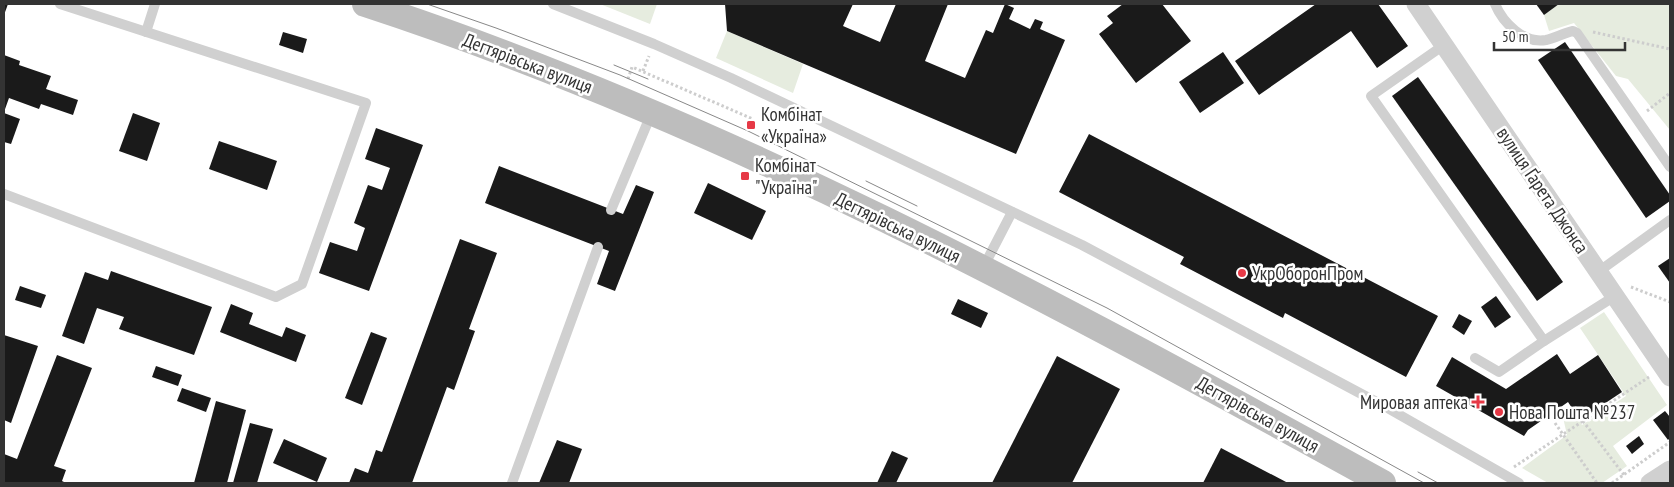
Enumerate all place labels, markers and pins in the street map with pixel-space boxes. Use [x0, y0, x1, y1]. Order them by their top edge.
place label: Комбінат «Україна» [761, 102, 827, 148]
marker: Комбінат «Україна» [745, 119, 757, 131]
place label: Комбінат "Україна" [755, 153, 818, 199]
marker: Комбінат "Україна" [739, 170, 751, 182]
place label: УкрОборонПром [1252, 261, 1363, 285]
marker: УкрОборонПром [1236, 267, 1248, 279]
place label: Мировая аптека [1360, 390, 1468, 414]
marker: Мировая аптека [1472, 396, 1484, 408]
place label: Нова Пошта №237 [1509, 400, 1635, 424]
marker: Нова Пошта №237 [1493, 406, 1505, 418]

